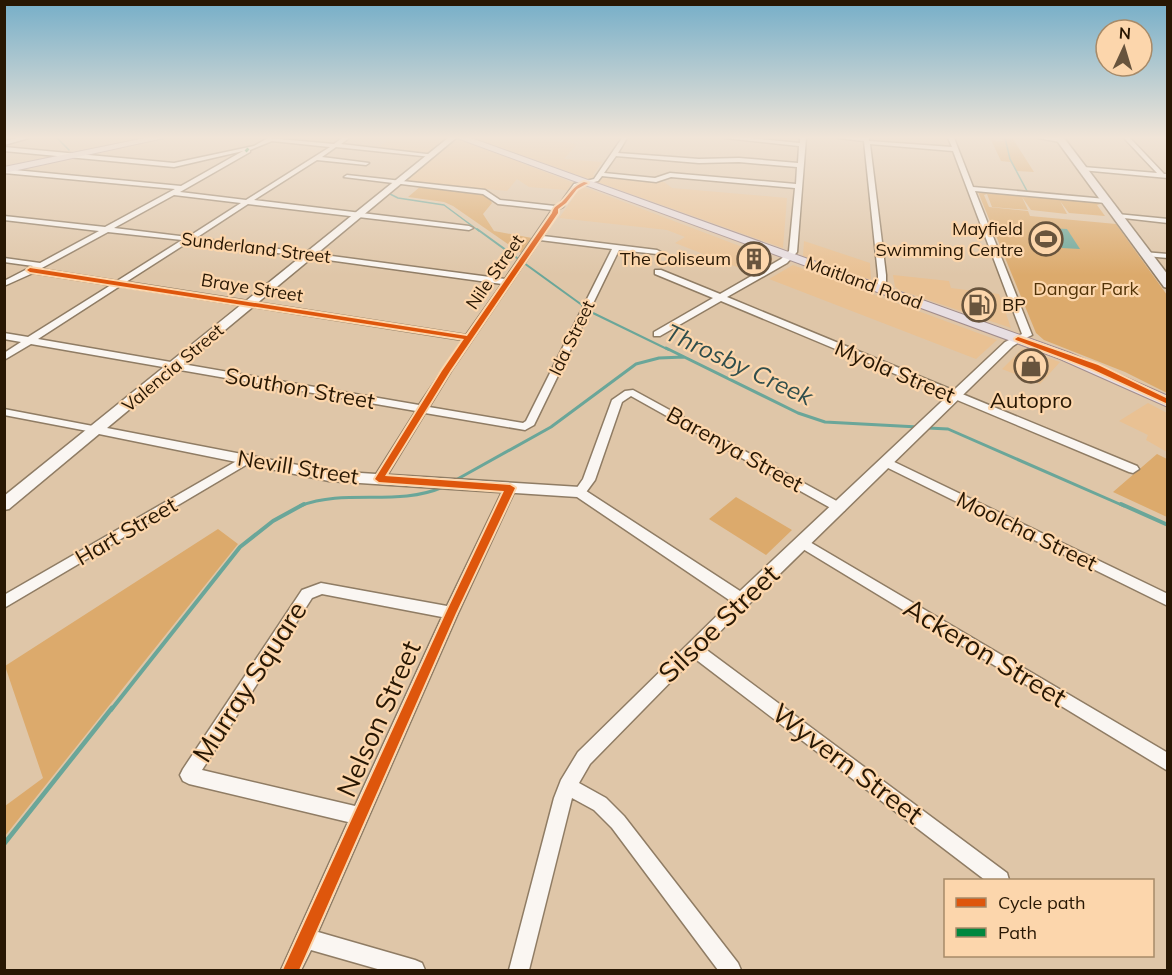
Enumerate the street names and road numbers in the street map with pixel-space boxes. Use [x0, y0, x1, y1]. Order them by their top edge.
street label: Sunderland Street [180, 227, 332, 268]
street label: Nile Street [460, 230, 529, 314]
street label: Maitland Road [803, 251, 925, 314]
street label: Braye Street [199, 268, 305, 307]
street label: Ida Street [544, 296, 600, 379]
street label: Valencia Street [117, 318, 228, 417]
street label: Myola Street [831, 333, 960, 409]
street label: Southon Street [223, 361, 377, 415]
street label: Barenya Street [662, 400, 809, 498]
street label: Nevill Street [235, 444, 361, 490]
street label: Moolcha Street [952, 485, 1102, 577]
street label: Hart Street [70, 491, 182, 571]
street label: Silsoe Street [651, 557, 786, 689]
street label: Ackeron Street [898, 590, 1073, 714]
street label: Murray Square [185, 595, 314, 768]
street label: Nelson Street [328, 635, 428, 802]
street label: Wyvern Street [765, 695, 930, 831]

